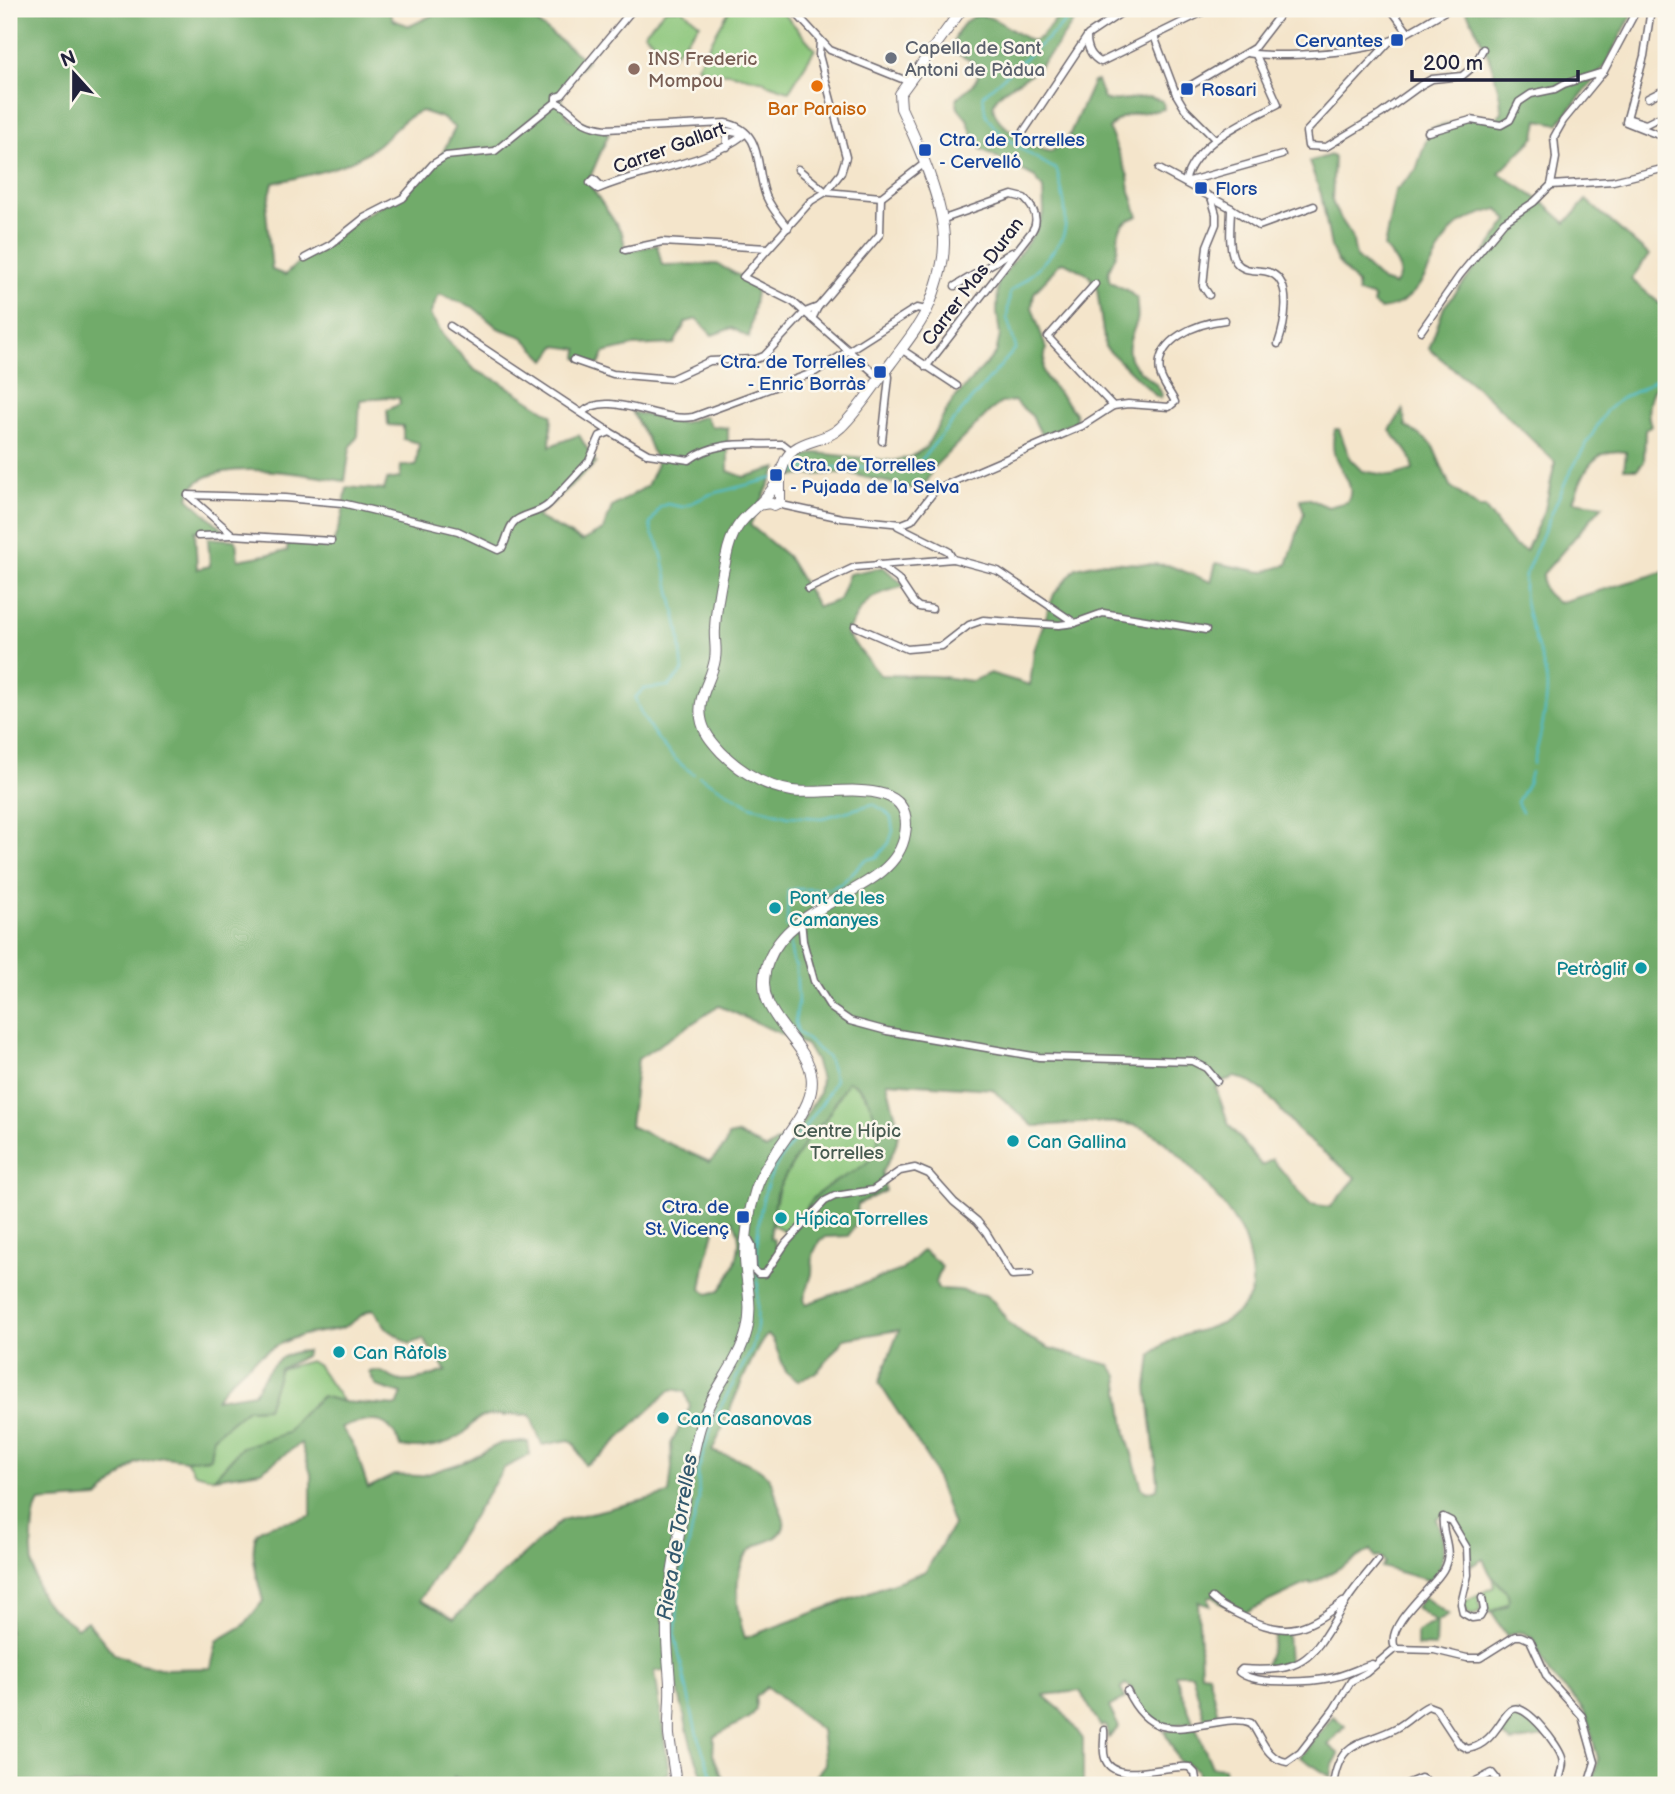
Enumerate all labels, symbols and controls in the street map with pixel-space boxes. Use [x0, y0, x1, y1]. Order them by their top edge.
place label: Cervantes [1295, 30, 1383, 53]
marker: Cervantes [1389, 32, 1405, 48]
place label: Capella de Sant Antoni de Pàdua [905, 37, 1045, 82]
north arrow [38, 38, 108, 108]
scale bar [1412, 38, 1579, 82]
text: N [58, 46, 79, 73]
place label: INS Frederic Mompou [648, 48, 757, 93]
marker: Capella de Sant Antoni de Pàdua [883, 50, 899, 66]
text: 200 m [1423, 51, 1483, 76]
marker: INS Frederic Mompou [626, 61, 642, 77]
marker: Bar Paraiso [809, 78, 825, 94]
place label: Rosari [1201, 79, 1257, 102]
marker: Rosari [1179, 81, 1195, 97]
place label: Bar Paraiso [767, 98, 867, 121]
street label: Carrer Gallart [610, 117, 729, 179]
place label: Ctra. de Torrelles - Cervelló [939, 129, 1085, 174]
marker: Ctra. de Torrelles - Cervelló [917, 142, 933, 158]
place label: Flors [1215, 178, 1257, 201]
marker: Flors [1193, 180, 1209, 196]
street label: Carrer Mas Duran [917, 213, 1029, 351]
place label: Ctra. de Torrelles - Enric Borràs [720, 351, 866, 396]
marker: Ctra. de Torrelles - Enric Borràs [872, 364, 888, 380]
place label: Ctra. de Torrelles - Pujada de la Selva [790, 454, 959, 499]
marker: Ctra. de Torrelles - Pujada de la Selva [768, 467, 784, 483]
place label: Pont de les Camanyes [789, 887, 885, 932]
marker: Pont de les Camanyes [767, 900, 783, 916]
place label: Petròglif [1556, 958, 1627, 981]
marker: Petròglif [1633, 960, 1649, 976]
park label: Centre Hípic Torrelles [793, 1120, 901, 1165]
place label: Can Gallina [1027, 1131, 1127, 1154]
marker: Can Gallina [1005, 1133, 1021, 1149]
place label: Ctra. de St. Vicenç [645, 1196, 729, 1241]
place label: Hípica Torrelles [795, 1208, 928, 1231]
marker: Ctra. de St. Vicenç [735, 1209, 751, 1225]
marker: Hípica Torrelles [773, 1210, 789, 1226]
place label: Can Ràfols [353, 1342, 447, 1365]
marker: Can Ràfols [331, 1344, 347, 1360]
place label: Can Casanovas [677, 1408, 812, 1431]
marker: Can Casanovas [655, 1410, 671, 1426]
water label: Riera de Torrelles [652, 1452, 703, 1622]

